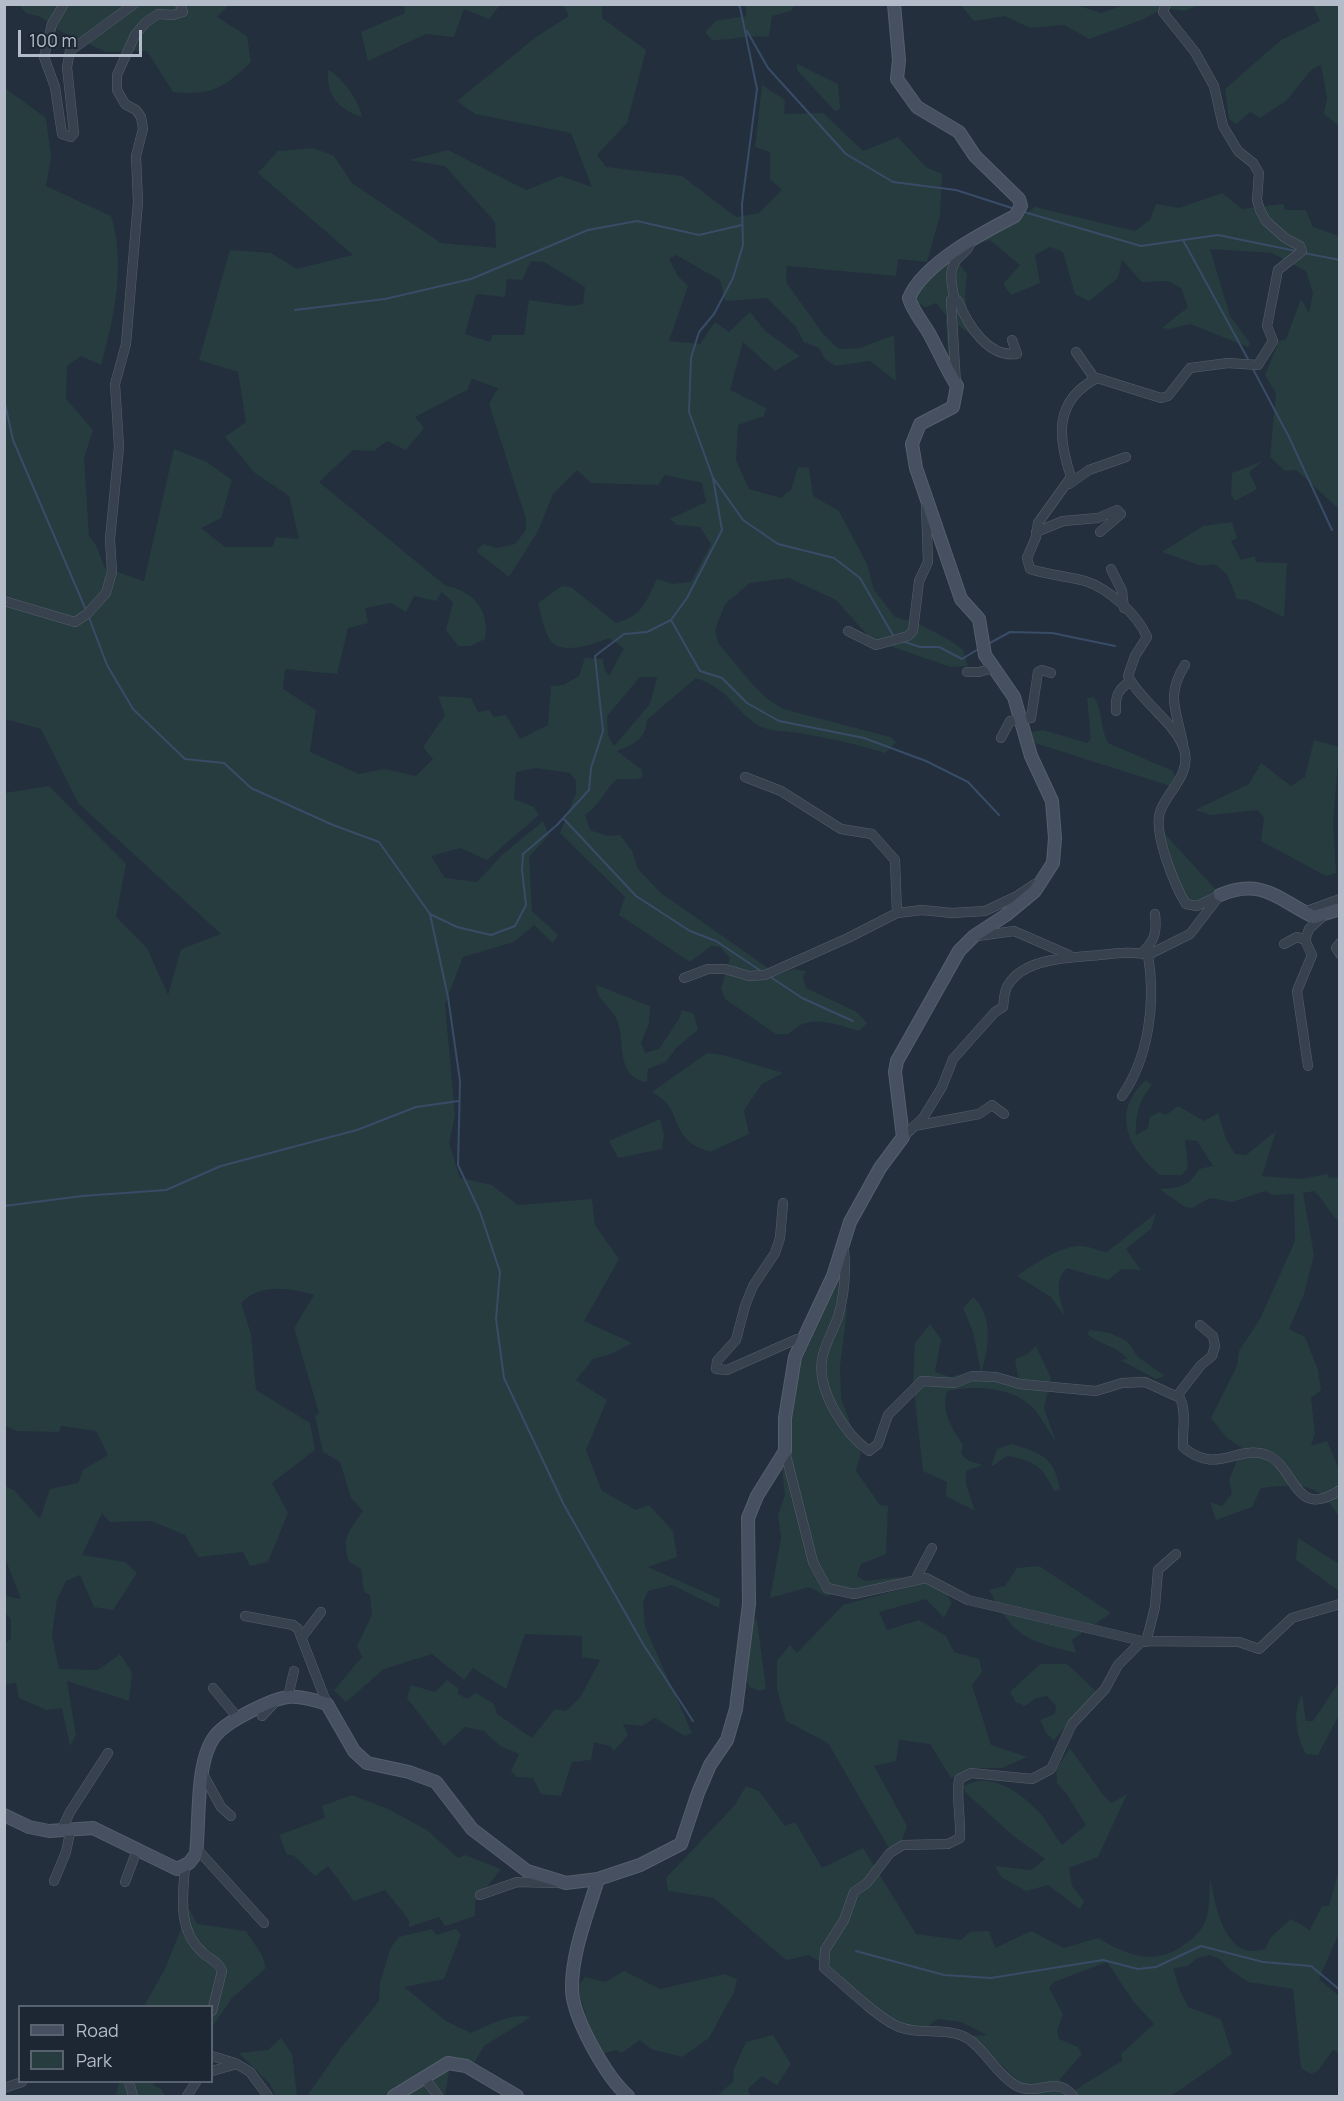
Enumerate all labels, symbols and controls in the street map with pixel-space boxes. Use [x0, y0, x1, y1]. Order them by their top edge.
scale bar [21, 18, 146, 56]
text: 100 m [29, 28, 77, 52]
legend [18, 2005, 213, 2083]
text: Road [76, 2018, 119, 2042]
text: Park [76, 2048, 112, 2072]

